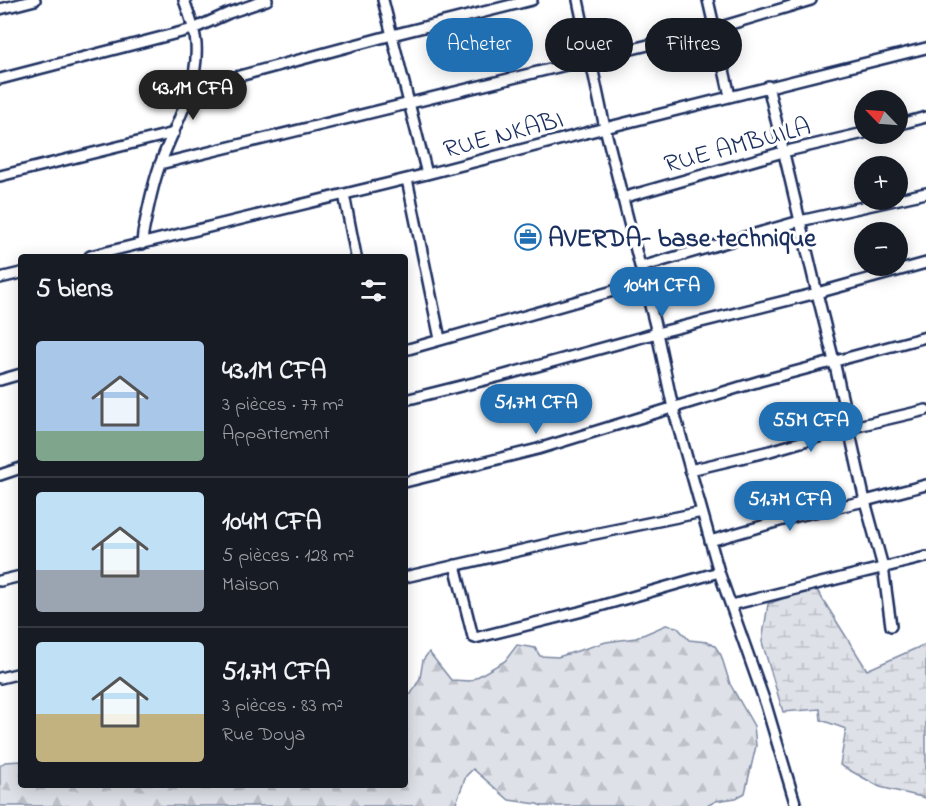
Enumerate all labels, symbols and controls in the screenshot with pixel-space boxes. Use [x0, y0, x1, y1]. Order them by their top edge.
chip: Acheter [426, 18, 533, 72]
chip: Louer [545, 18, 633, 72]
chip: Filtres [645, 18, 742, 72]
pin: 43.1M CFA [124, 70, 262, 121]
text: 43.1M CFA [153, 75, 233, 104]
north arrow [854, 90, 908, 144]
map controls [854, 90, 908, 276]
street label: RUE NKABI [440, 102, 568, 170]
street label: RUE AMBUILA [660, 109, 815, 185]
button: + [854, 156, 908, 210]
place label: AVERDA- base technique [548, 221, 817, 259]
office icon: AVERDA- base technique [513, 222, 543, 252]
button: − [854, 222, 908, 276]
pin: 104M CFA [600, 267, 724, 318]
text: 5 biens [36, 271, 113, 309]
text: 104M CFA [624, 272, 700, 301]
icon: filters [357, 274, 390, 307]
text: 43.1M CFA [222, 353, 326, 391]
icon: home [84, 365, 156, 437]
pin: 51.7M CFA [467, 384, 605, 435]
text: 51.7M CFA [494, 389, 578, 418]
text: 3 pièces · 77 m² [222, 391, 344, 420]
pin: 55M CFA [756, 402, 866, 453]
text: 55M CFA [773, 407, 849, 436]
text: Appartement [222, 420, 330, 449]
pin: 51.7M CFA [721, 481, 859, 532]
text: 51.7M CFA [748, 486, 832, 515]
text: 104M CFA [222, 504, 322, 542]
icon: home [84, 516, 156, 588]
text: 5 pièces · 128 m² [222, 542, 354, 571]
text: Maison [222, 571, 279, 600]
text: 51.7M CFA [222, 654, 331, 692]
icon: home [84, 666, 156, 738]
text: 3 pièces · 83 m² [222, 692, 343, 721]
text: Rue Doya [222, 721, 305, 750]

